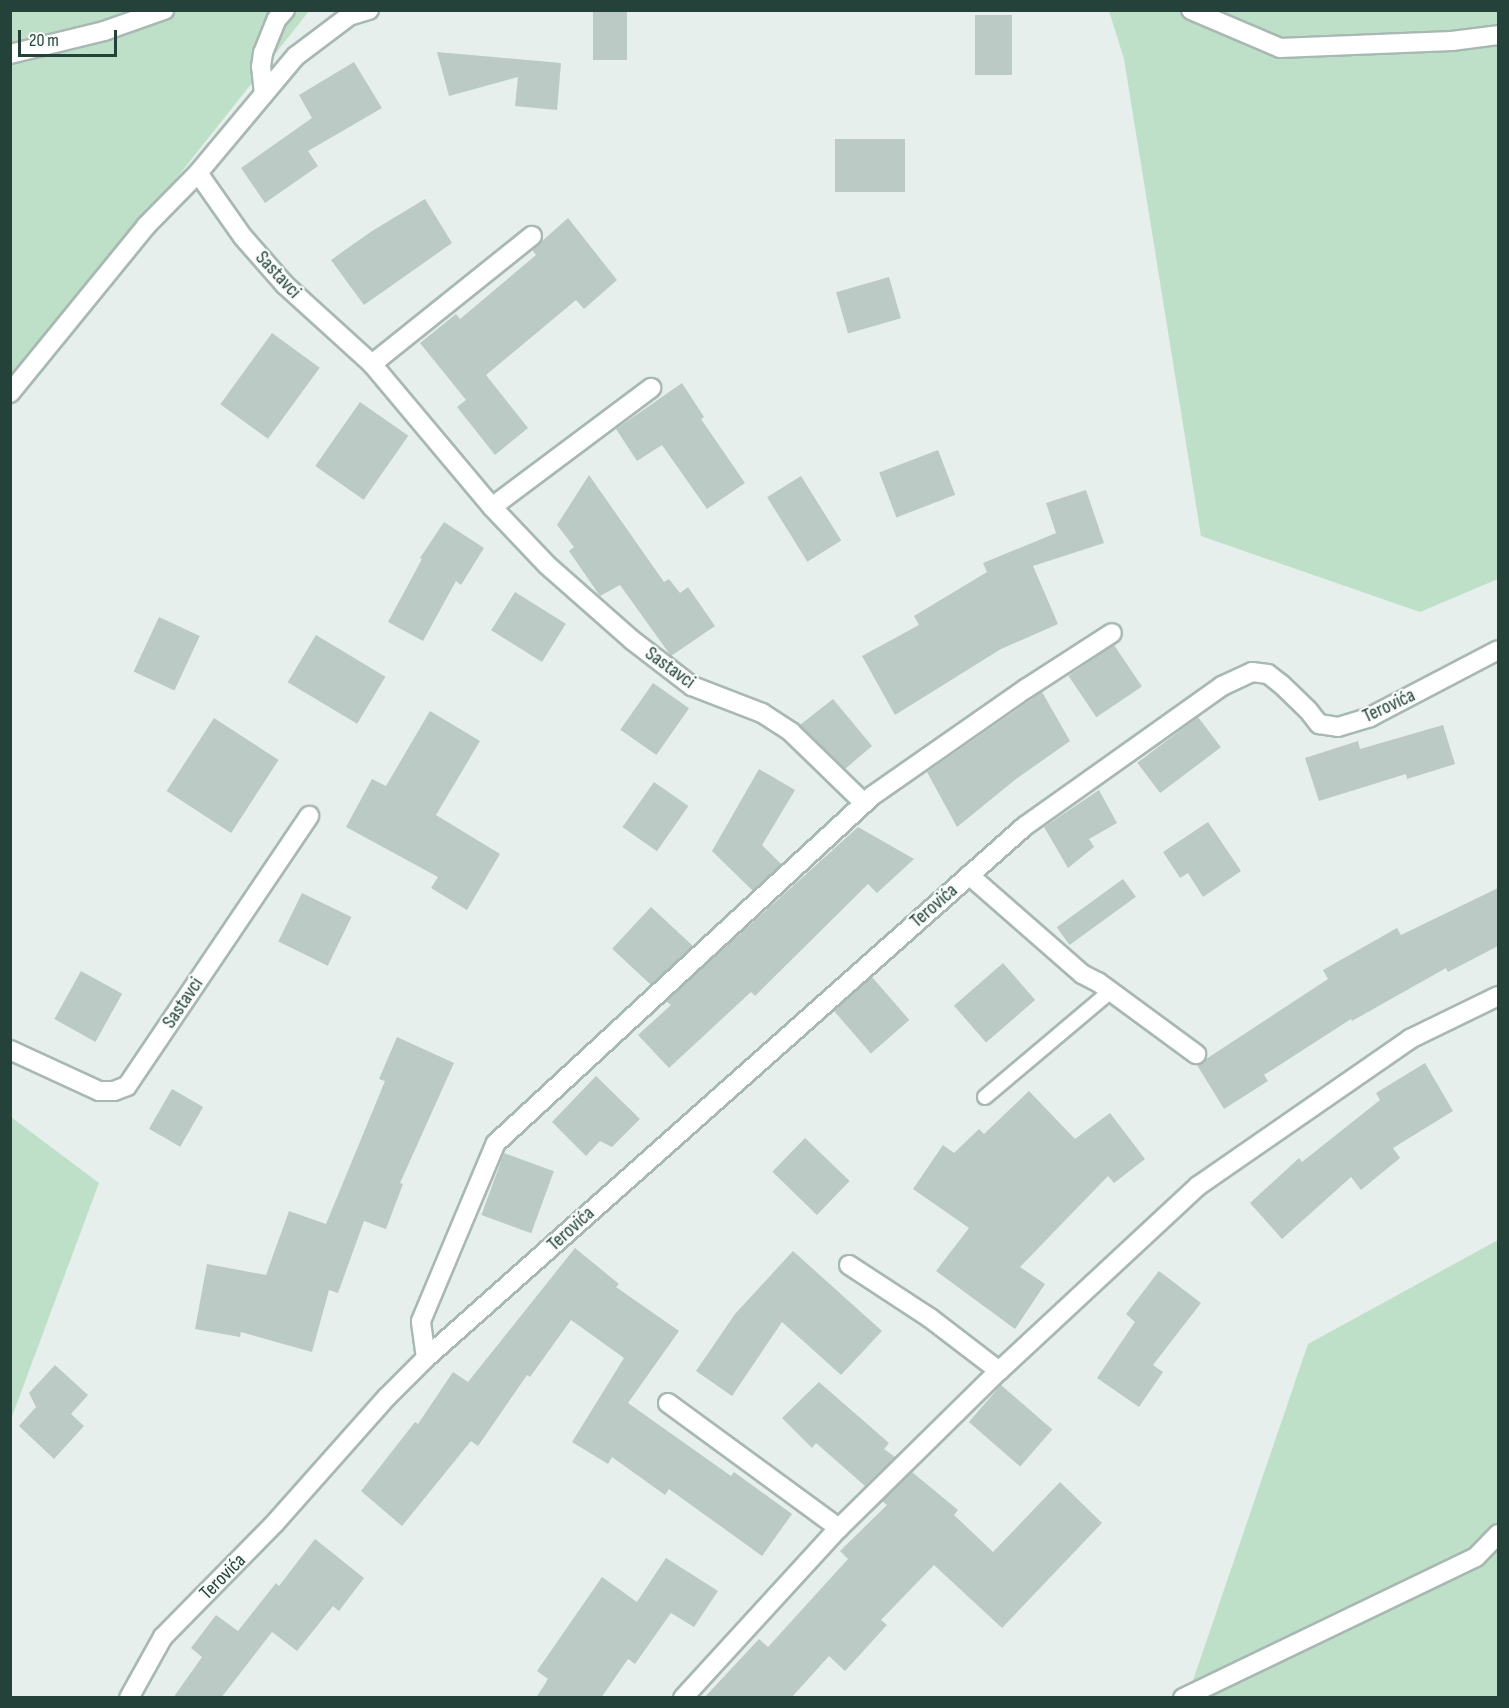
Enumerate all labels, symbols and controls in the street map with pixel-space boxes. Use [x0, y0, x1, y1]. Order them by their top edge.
scale bar [21, 18, 120, 56]
text: 20 m [29, 30, 59, 51]
street label: Sastavci [250, 246, 306, 304]
street label: Sastavci [640, 642, 700, 694]
street label: Terovića [1359, 683, 1419, 729]
street label: Terovića [905, 879, 963, 933]
street label: Sastavci [157, 973, 209, 1033]
street label: Terovića [542, 1202, 600, 1256]
street label: Terovića [195, 1549, 251, 1605]

